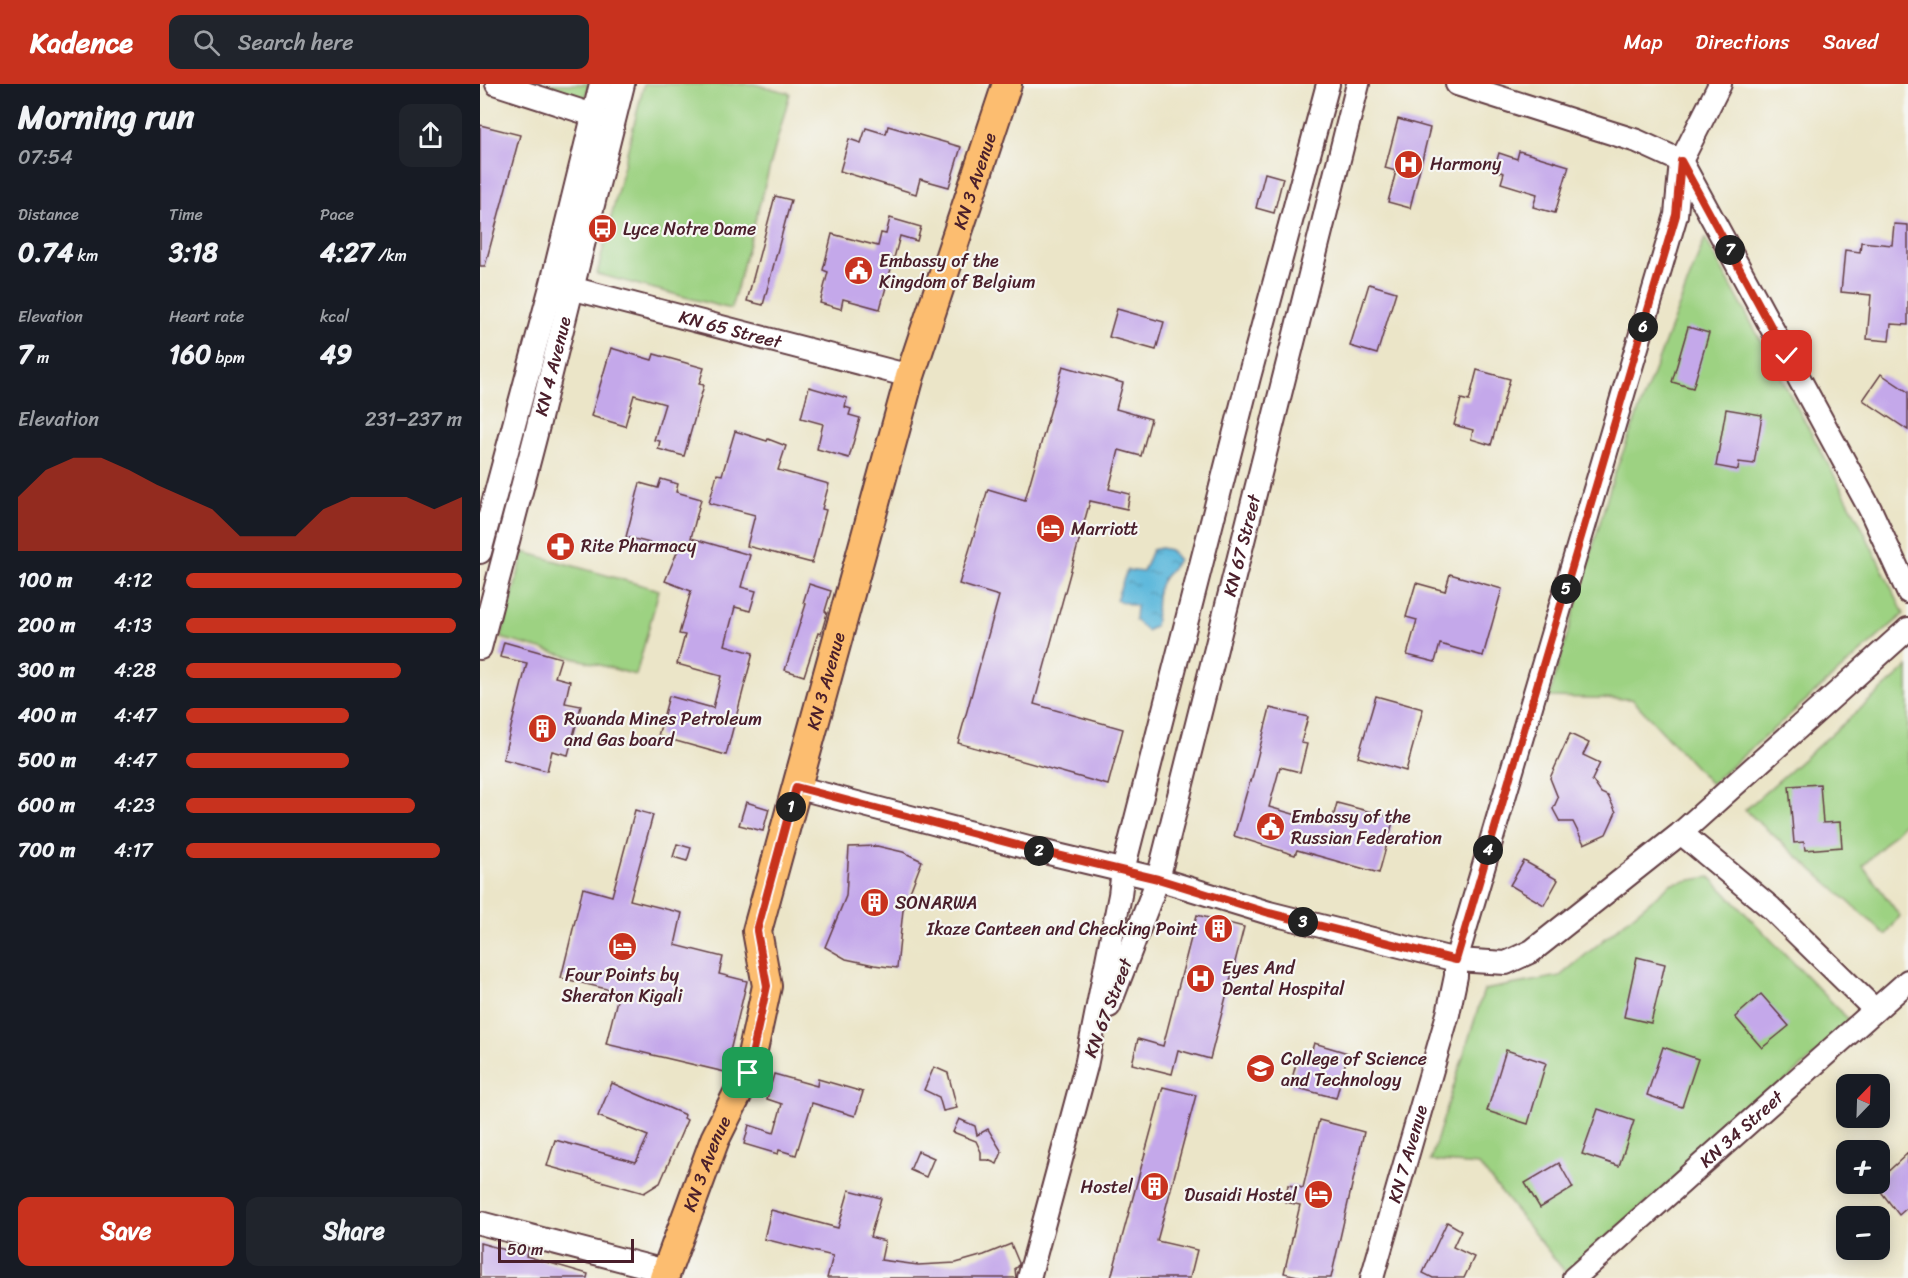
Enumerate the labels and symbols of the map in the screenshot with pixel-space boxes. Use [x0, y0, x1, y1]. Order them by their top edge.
street label: KN 3 Avenue [944, 128, 1006, 234]
hospital icon: Harmony [1393, 148, 1425, 180]
place label: Harmony [1430, 148, 1502, 180]
bus stop icon: Lyce Notre Dame [586, 213, 618, 245]
place label: Lyce Notre Dame [623, 213, 756, 245]
pin: 7 [1715, 235, 1745, 265]
place label: Embassy of the Kingdom of Belgium [879, 245, 1036, 298]
public building icon: Embassy of the Kingdom of Belgium [842, 255, 874, 287]
street label: KN 65 Street [676, 301, 786, 358]
pin: 6 [1628, 312, 1658, 342]
street label: KN 4 Avenue [525, 313, 581, 419]
pin [1761, 330, 1812, 381]
street label: KN 67 Street [1214, 490, 1270, 600]
hotel icon: Marriott [1034, 513, 1066, 545]
place label: Marriott [1071, 513, 1138, 545]
pharmacy icon: Rite Pharmacy [544, 530, 576, 562]
place label: Rite Pharmacy [581, 530, 697, 562]
pin: 5 [1551, 574, 1581, 604]
street label: KN 3 Avenue [797, 628, 855, 734]
place label: Rwanda Mines Petroleum and Gas board [564, 703, 762, 756]
building icon: Rwanda Mines Petroleum and Gas board [527, 713, 559, 745]
pin: 1 [776, 792, 806, 822]
place label: Embassy of the Russian Federation [1291, 801, 1442, 854]
public building icon: Embassy of the Russian Federation [1254, 811, 1286, 843]
pin: 4 [1473, 835, 1503, 865]
pin: 2 [1024, 836, 1054, 866]
building icon: SONARWA [858, 887, 890, 919]
place label: SONARWA [895, 887, 977, 919]
pin: 3 [1288, 907, 1318, 937]
place label: Ikaze Canteen and Checking Point [926, 913, 1198, 945]
building icon: Ikaze Canteen and Checking Point [1203, 913, 1235, 945]
hotel icon: Four Points by Sheraton Kigali [606, 930, 638, 962]
place label: Eyes And Dental Hospital [1222, 952, 1345, 1005]
street label: KN 67 Street [1074, 953, 1142, 1062]
place label: Four Points by Sheraton Kigali [561, 959, 684, 1012]
hospital icon: Eyes And Dental Hospital [1185, 962, 1217, 994]
place label: College of Science and Technology [1281, 1043, 1427, 1096]
pin [722, 1047, 773, 1098]
school or university icon: College of Science and Technology [1244, 1053, 1276, 1085]
north arrow [1836, 1074, 1890, 1128]
street label: KN 34 Street [1692, 1082, 1792, 1176]
street label: KN 7 Avenue [1378, 1101, 1437, 1207]
street label: KN 3 Avenue [674, 1110, 740, 1216]
place label: Hostel [1081, 1171, 1134, 1203]
building icon: Hostel [1138, 1171, 1170, 1203]
place label: Dusaidi Hostel [1184, 1179, 1298, 1211]
hotel icon: Dusaidi Hostel [1302, 1179, 1334, 1211]
scale bar [498, 1236, 634, 1264]

